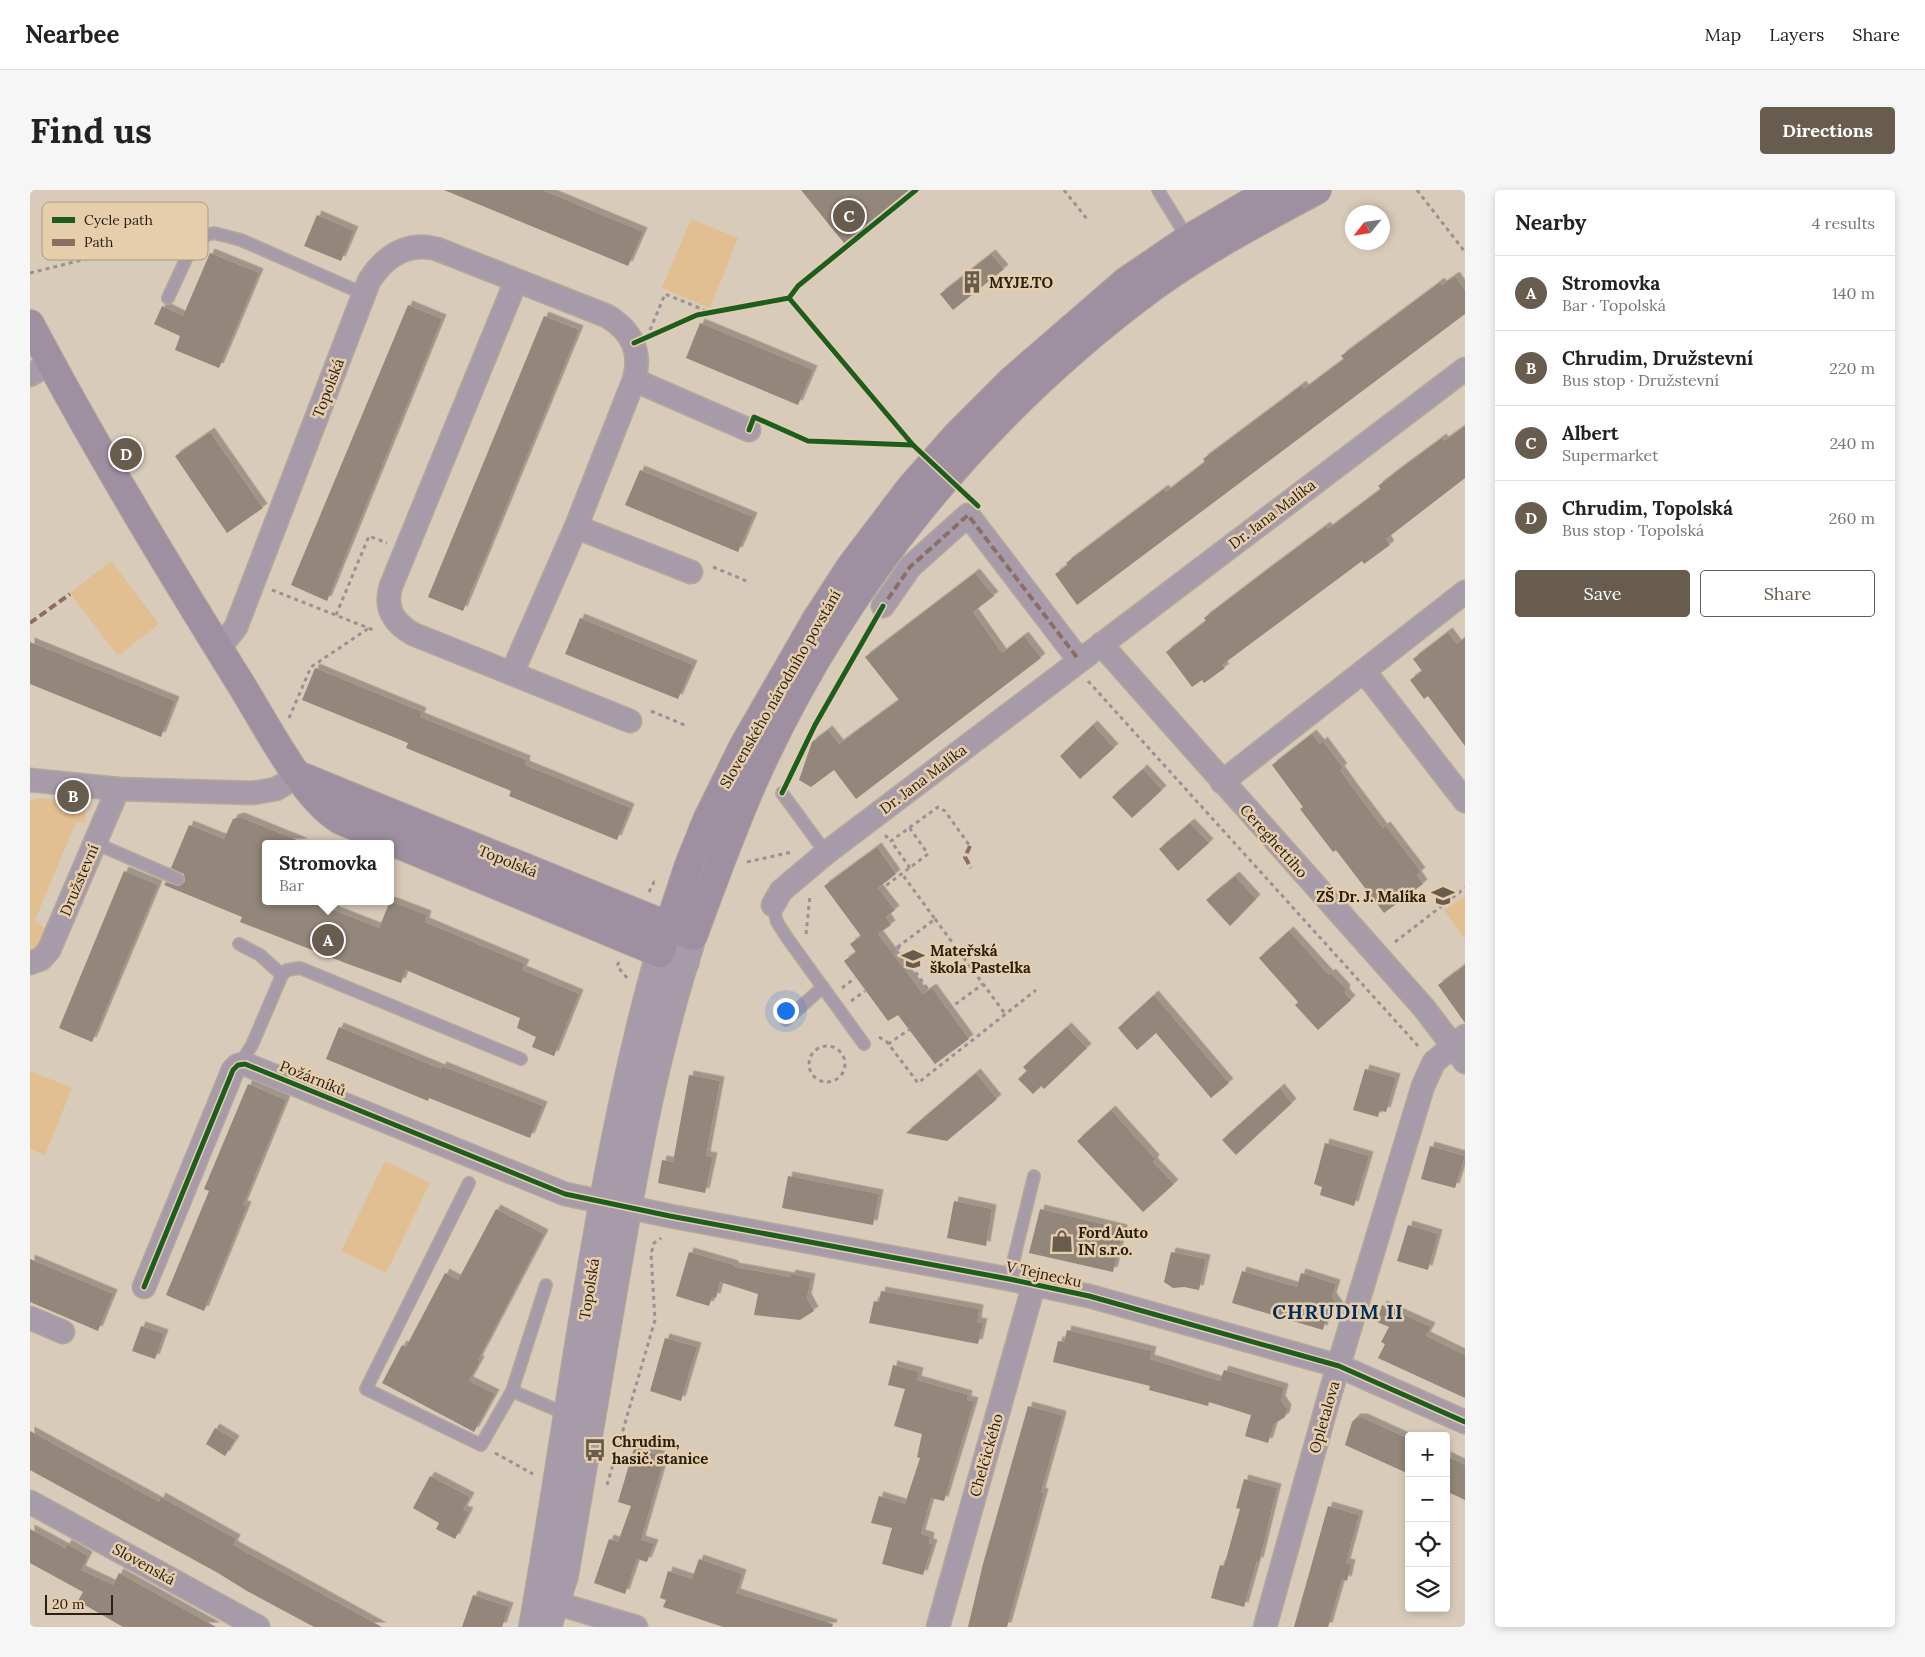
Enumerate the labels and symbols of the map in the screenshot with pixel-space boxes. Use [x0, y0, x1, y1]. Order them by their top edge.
pin: C [833, 197, 865, 235]
legend [42, 202, 208, 260]
north arrow [1345, 205, 1390, 250]
text: Cycle path [84, 211, 153, 229]
text: Path [84, 233, 113, 251]
building icon: MYJE.TO [959, 269, 985, 295]
place label: MYJE.TO [989, 273, 1054, 292]
street label: Topolská [308, 355, 348, 420]
pin: D [110, 435, 142, 473]
street label: Dr. Jana Malíka [1225, 475, 1320, 553]
street label: Slovenského národního povstání [715, 586, 845, 792]
street label: Dr. Jana Malíka [876, 740, 971, 818]
pin: B [57, 777, 89, 815]
street label: Cereghettiho [1236, 800, 1312, 882]
street label: Družstevní [55, 841, 103, 919]
street label: Topolská [476, 841, 541, 882]
school or university icon: ZŠ Dr. J. Malíka [1430, 883, 1456, 909]
place label: ZŠ Dr. J. Malíka [1316, 886, 1426, 906]
pin: A [312, 921, 344, 959]
place label: Mateřská škola Pastelka [930, 941, 1031, 977]
school or university icon: Mateřská škola Pastelka [900, 946, 926, 972]
your location [773, 998, 799, 1024]
street label: Požárníků [277, 1056, 349, 1100]
place label: Ford Auto IN s.r.o. [1078, 1223, 1149, 1259]
shop icon: Ford Auto IN s.r.o. [1049, 1228, 1075, 1254]
street label: Topolská [575, 1257, 603, 1321]
street label: V Tejnecku [1003, 1257, 1084, 1291]
district label: CHRUDIM II [1272, 1299, 1404, 1324]
street label: Opletalova [1305, 1378, 1343, 1455]
street label: Chelčického [965, 1411, 1007, 1499]
place label: Chrudim, hasič. stanice [612, 1432, 708, 1468]
bus stop icon: Chrudim, hasič. stanice [582, 1437, 608, 1463]
street label: Slovenská [109, 1539, 179, 1589]
scale bar [45, 1592, 112, 1615]

